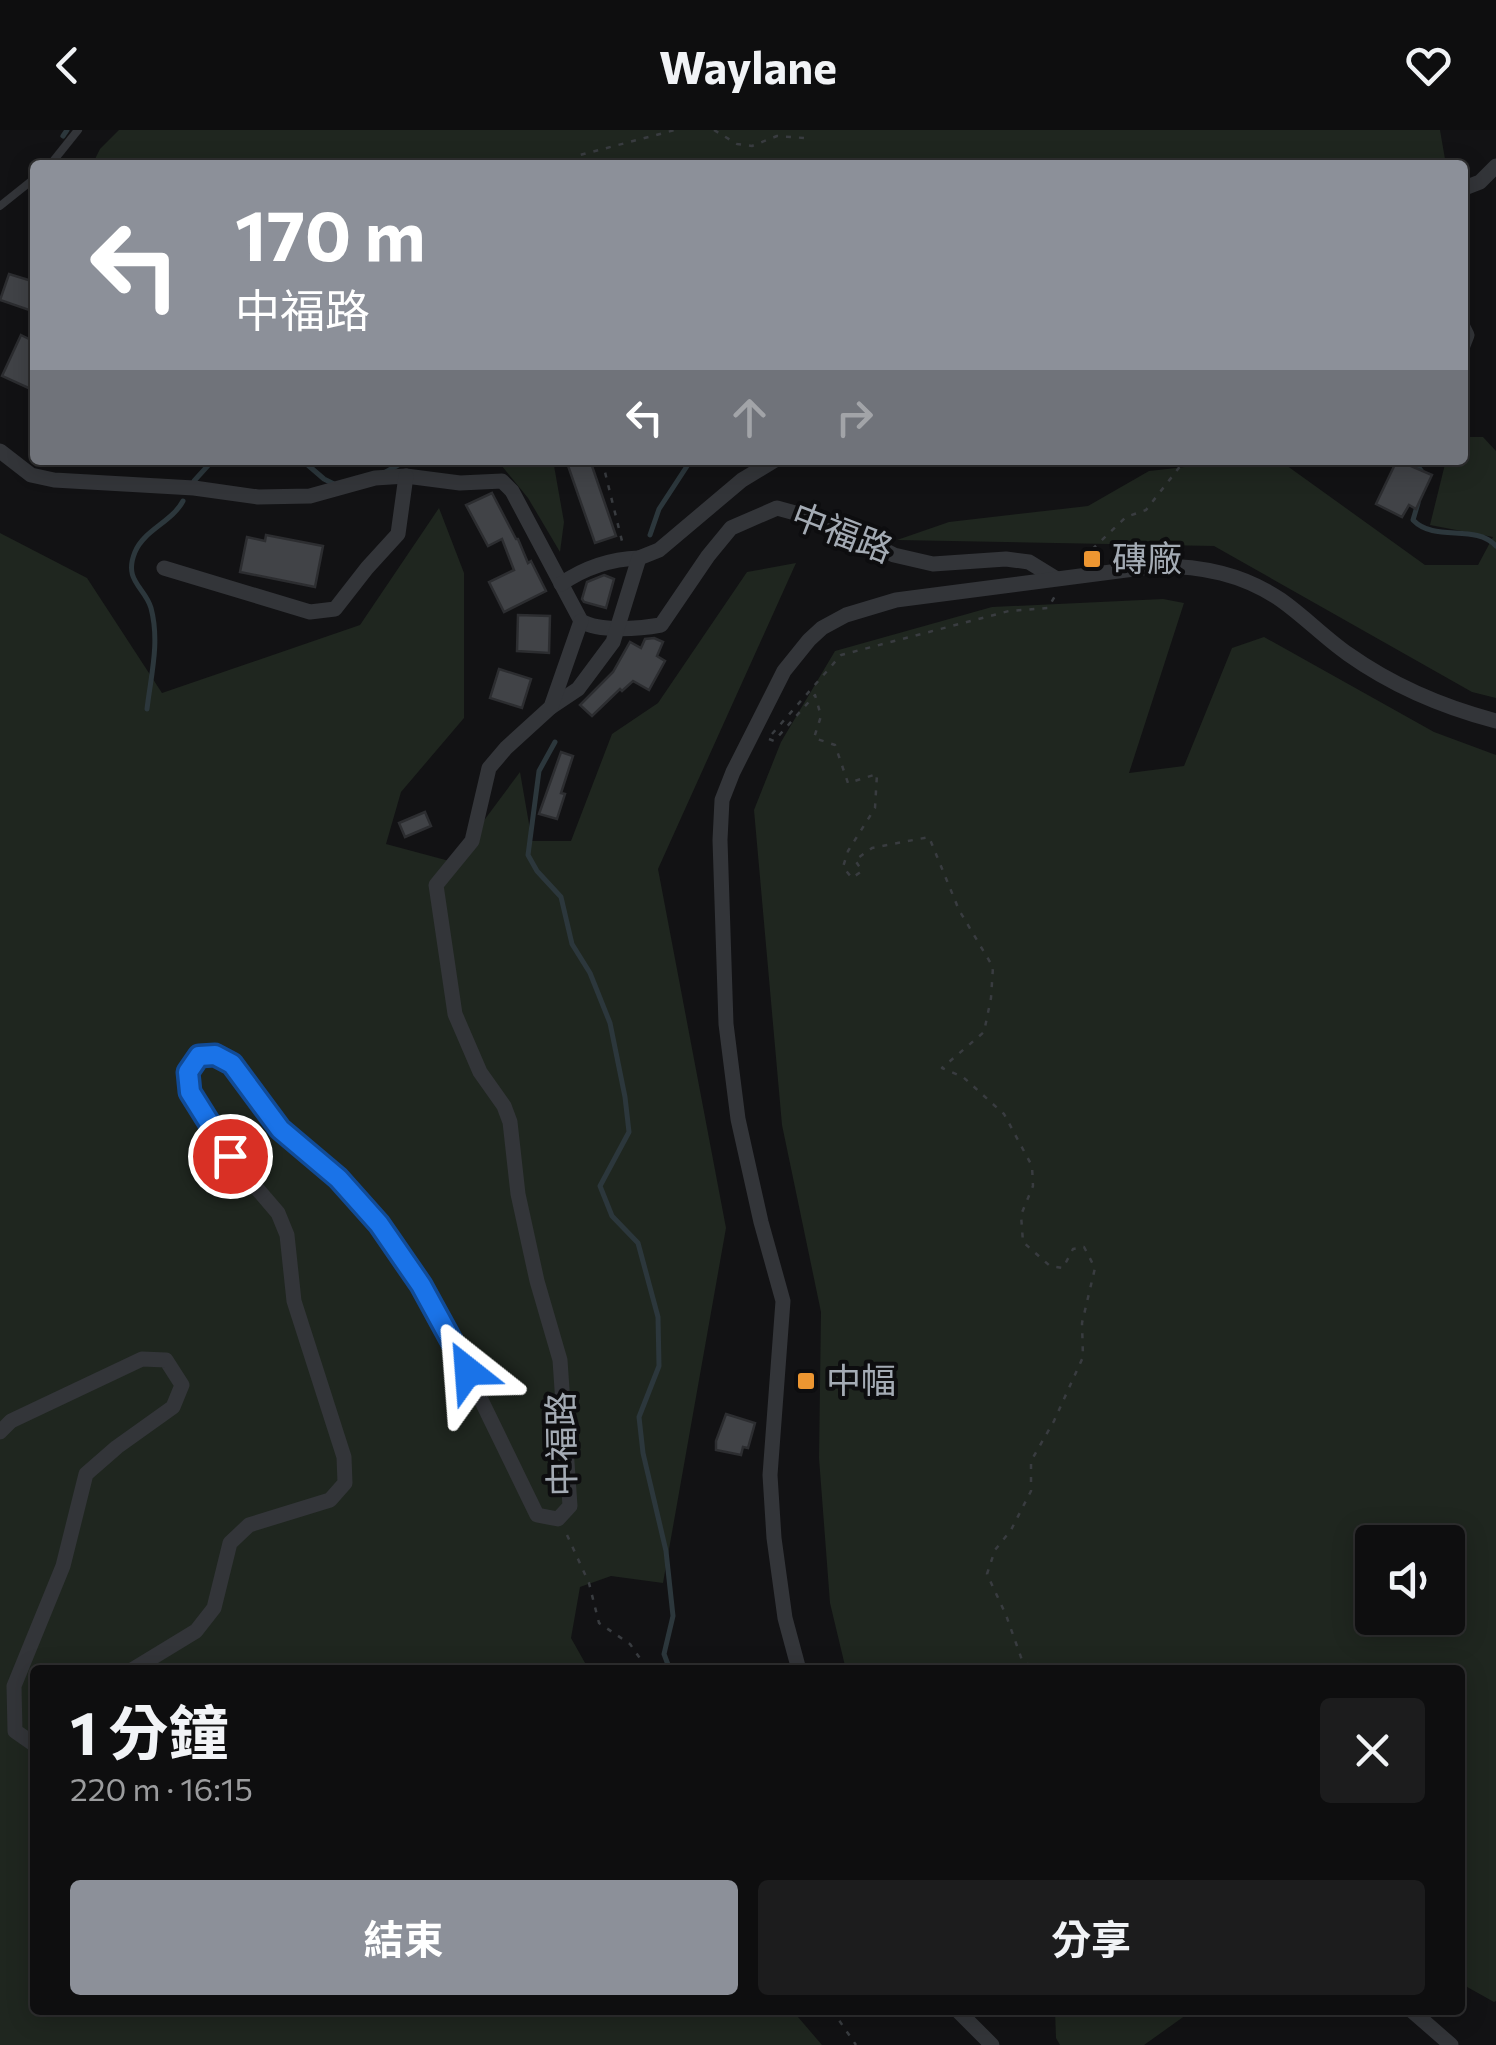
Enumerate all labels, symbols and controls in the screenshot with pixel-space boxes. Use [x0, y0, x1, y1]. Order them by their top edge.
icon: back [40, 38, 95, 93]
text: Waylane [659, 38, 837, 93]
icon: heart [1401, 38, 1456, 93]
text: 170 m [235, 190, 426, 275]
icon: left [70, 200, 200, 330]
text: 中福路 [235, 281, 370, 336]
icon: left [617, 390, 672, 445]
icon: ahead [722, 390, 777, 445]
icon: right [827, 390, 882, 445]
street label: 中福路 [786, 492, 900, 570]
place label: 磚廠 [1112, 535, 1182, 578]
marker: 磚廠 [1081, 548, 1103, 570]
pin [188, 1114, 273, 1199]
icon: arrive [203, 1129, 258, 1184]
position arrow [416, 1319, 520, 1423]
place label: 中幅 [826, 1357, 896, 1400]
marker: 中幅 [795, 1370, 817, 1392]
street label: 中福路 [537, 1391, 582, 1497]
map controls [1355, 1525, 1465, 1635]
button: sound [1355, 1525, 1465, 1635]
text: 1 分鐘 [70, 1694, 229, 1767]
button: close [1320, 1698, 1425, 1803]
text: 220 m · 16:15 [70, 1768, 253, 1808]
button: 結束 [70, 1880, 738, 1995]
button: 分享 [758, 1880, 1425, 1995]

